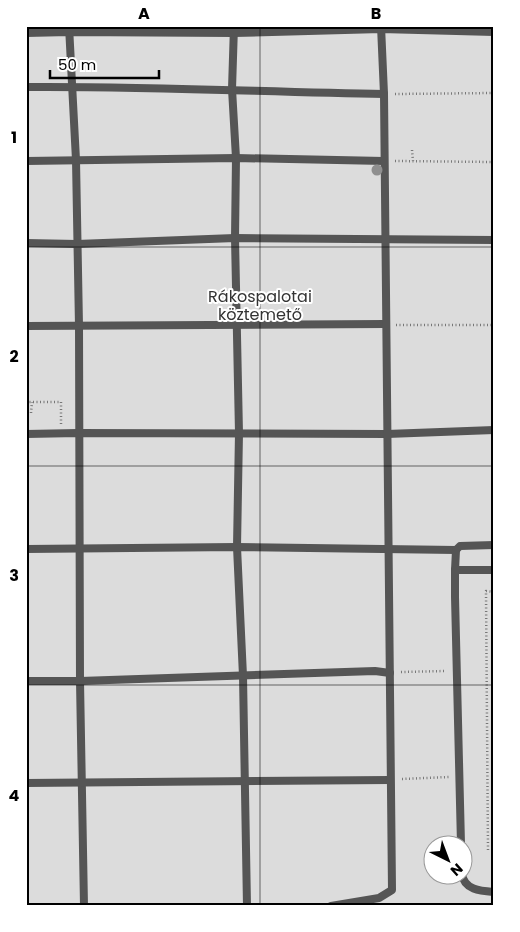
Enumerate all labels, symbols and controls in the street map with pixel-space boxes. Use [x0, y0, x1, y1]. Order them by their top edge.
text: A [138, 2, 150, 25]
text: B [371, 2, 381, 25]
scale bar [50, 48, 159, 80]
text: 50 m [58, 54, 96, 75]
text: 1 [11, 126, 17, 149]
park label: Rákospalotai köztemető [208, 285, 312, 326]
text: 2 [9, 345, 19, 368]
text: 3 [9, 564, 19, 587]
text: 4 [9, 784, 20, 807]
north arrow [422, 834, 472, 884]
text: N [446, 859, 467, 881]

